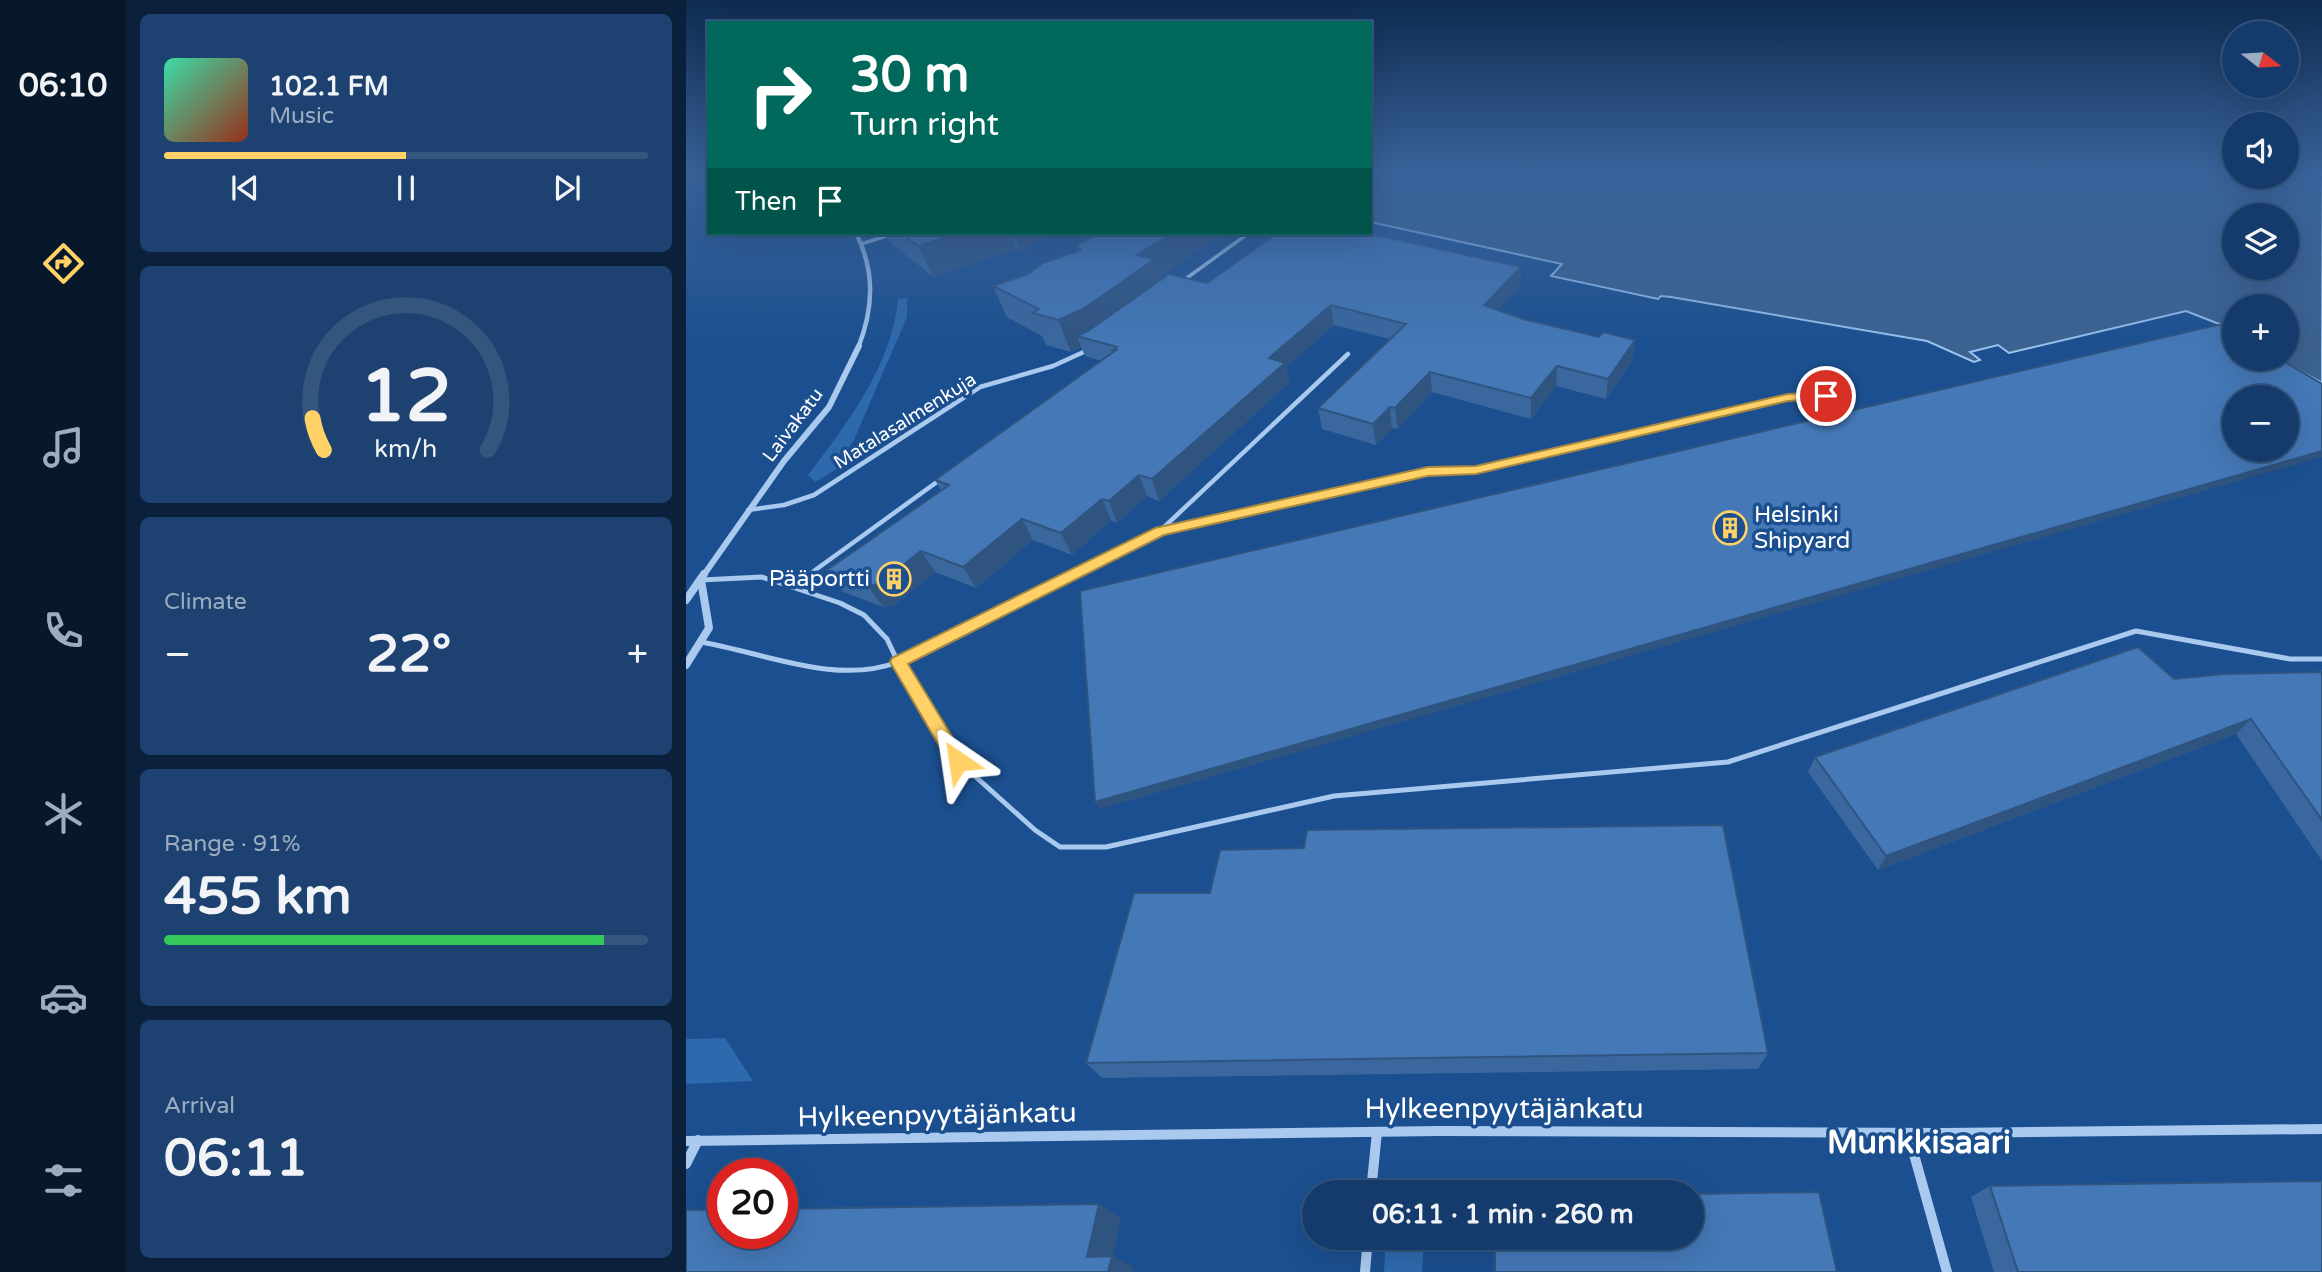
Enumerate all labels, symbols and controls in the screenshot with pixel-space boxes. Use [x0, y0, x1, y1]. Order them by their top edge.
north arrow [2222, 21, 2300, 98]
map controls [2222, 21, 2299, 462]
text: 30 m [850, 46, 969, 105]
icon: right [735, 49, 826, 140]
text: 06:10 [19, 67, 107, 105]
text: 102.1 FM [269, 71, 389, 102]
text: Music [269, 102, 334, 130]
text: Turn right [850, 106, 999, 144]
button: sound [2222, 112, 2299, 189]
icon: previous [226, 169, 264, 207]
icon: pause [387, 169, 425, 207]
icon: next [548, 169, 586, 207]
icon: arrive [811, 182, 849, 220]
text: Then [735, 186, 797, 217]
button: layers [2222, 203, 2299, 280]
icon: directions [39, 239, 88, 288]
button: + [2222, 294, 2299, 371]
text: 12 [360, 354, 452, 442]
pin [1796, 366, 1856, 426]
street label: Matalasalmenkuja [830, 368, 980, 474]
icon: arrive [1807, 377, 1845, 415]
street label: Laivakatu [758, 384, 828, 466]
button: − [2222, 385, 2299, 462]
icon: music [39, 423, 88, 472]
text: km/h [375, 434, 437, 464]
place label: Helsinki Shipyard [1754, 501, 1850, 555]
building icon: Helsinki Shipyard [1711, 509, 1749, 547]
building icon: Pääportti [875, 560, 913, 598]
place label: Pääportti [769, 565, 870, 593]
text: Climate [164, 588, 247, 616]
icon: phone [39, 606, 88, 655]
text: 22° [366, 623, 451, 686]
text: − [164, 632, 191, 678]
text: + [627, 632, 648, 678]
position arrow [921, 724, 995, 798]
icon: climate [39, 789, 88, 838]
text: Range · 91% [164, 830, 300, 858]
text: 455 km [164, 865, 352, 928]
icon: car [39, 973, 88, 1022]
text: Arrival [164, 1092, 235, 1120]
street label: Hylkeenpyytäjänkatu [1364, 1092, 1644, 1126]
street label: Hylkeenpyytäjänkatu [797, 1096, 1077, 1134]
district label: Munkkisaari [1827, 1124, 2011, 1162]
text: 06:11 [164, 1127, 308, 1190]
icon: filters [39, 1156, 88, 1205]
speed limit sign: 20 [707, 1158, 798, 1249]
text: 06:11 · 1 min · 260 m [1372, 1199, 1634, 1230]

